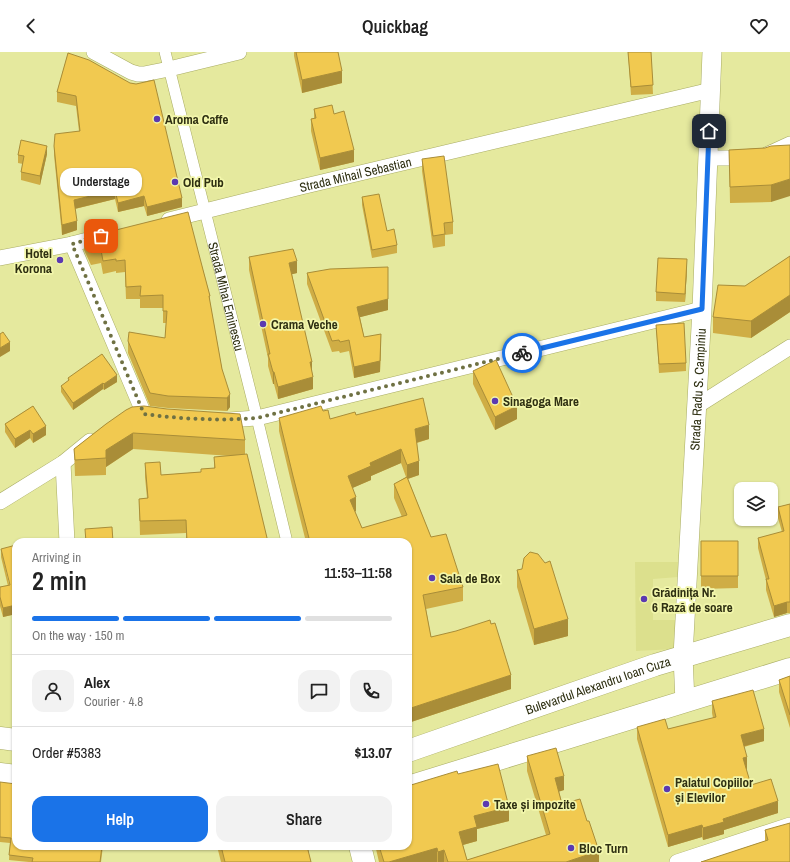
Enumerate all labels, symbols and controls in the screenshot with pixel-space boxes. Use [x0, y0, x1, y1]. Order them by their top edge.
text: Quickbag [362, 14, 428, 39]
icon: back [20, 15, 42, 37]
icon: heart [748, 15, 770, 37]
place label: Aroma Caffe [165, 111, 228, 128]
marker: Aroma Caffe [152, 114, 162, 124]
pin [692, 114, 726, 148]
icon: home [698, 120, 720, 142]
street label: Strada Mihail Sebastian [298, 153, 413, 196]
callout: Understage [60, 168, 142, 196]
text: Understage [72, 173, 130, 190]
place label: Old Pub [183, 174, 224, 191]
marker: Old Pub [170, 177, 180, 187]
pin [84, 219, 118, 253]
icon: bag [90, 225, 112, 247]
street label: Strada Mihai Eminescu [205, 240, 248, 353]
place label: Hotel Korona [15, 245, 52, 277]
marker: Hotel Korona [55, 255, 65, 265]
place label: Crama Veche [271, 316, 338, 333]
marker: Crama Veche [258, 319, 268, 329]
street label: Strada Radu S. Campiniu [686, 328, 709, 451]
courier [502, 333, 542, 373]
icon: bike [511, 342, 533, 364]
place label: Sinagoga Mare [503, 393, 579, 410]
marker: Sinagoga Mare [490, 396, 500, 406]
map controls [734, 482, 778, 526]
button: layers [734, 482, 778, 526]
text: Arriving in [32, 549, 81, 566]
text: 11:53–11:58 [324, 562, 392, 583]
text: 2 min [32, 563, 87, 598]
place label: Sala de Box [440, 570, 501, 587]
marker: Sala de Box [427, 573, 437, 583]
place label: Grădinița Nr. 6 Rază de soare [652, 584, 733, 616]
marker: Grădinița Nr. 6 Rază de soare [639, 594, 649, 604]
text: On the way · 150 m [32, 627, 124, 644]
street label: Bulevardul Alexandru Ioan Cuza [523, 652, 673, 718]
button: person [32, 670, 74, 712]
button: chat [298, 670, 340, 712]
button: phone [350, 670, 392, 712]
text: Alex [84, 672, 110, 693]
text: Courier · 4.8 [84, 693, 143, 710]
text: Order #5383 [32, 742, 101, 763]
text: $13.07 [354, 742, 392, 763]
place label: Palatul Copiilor și Elevilor [675, 774, 754, 806]
marker: Palatul Copiilor și Elevilor [662, 784, 672, 794]
button: Help [32, 796, 208, 842]
button: Share [216, 796, 392, 842]
place label: Taxe și impozite [494, 796, 576, 813]
marker: Taxe și impozite [481, 799, 491, 809]
place label: Bloc Turn [579, 840, 628, 857]
marker: Bloc Turn [566, 843, 576, 853]

